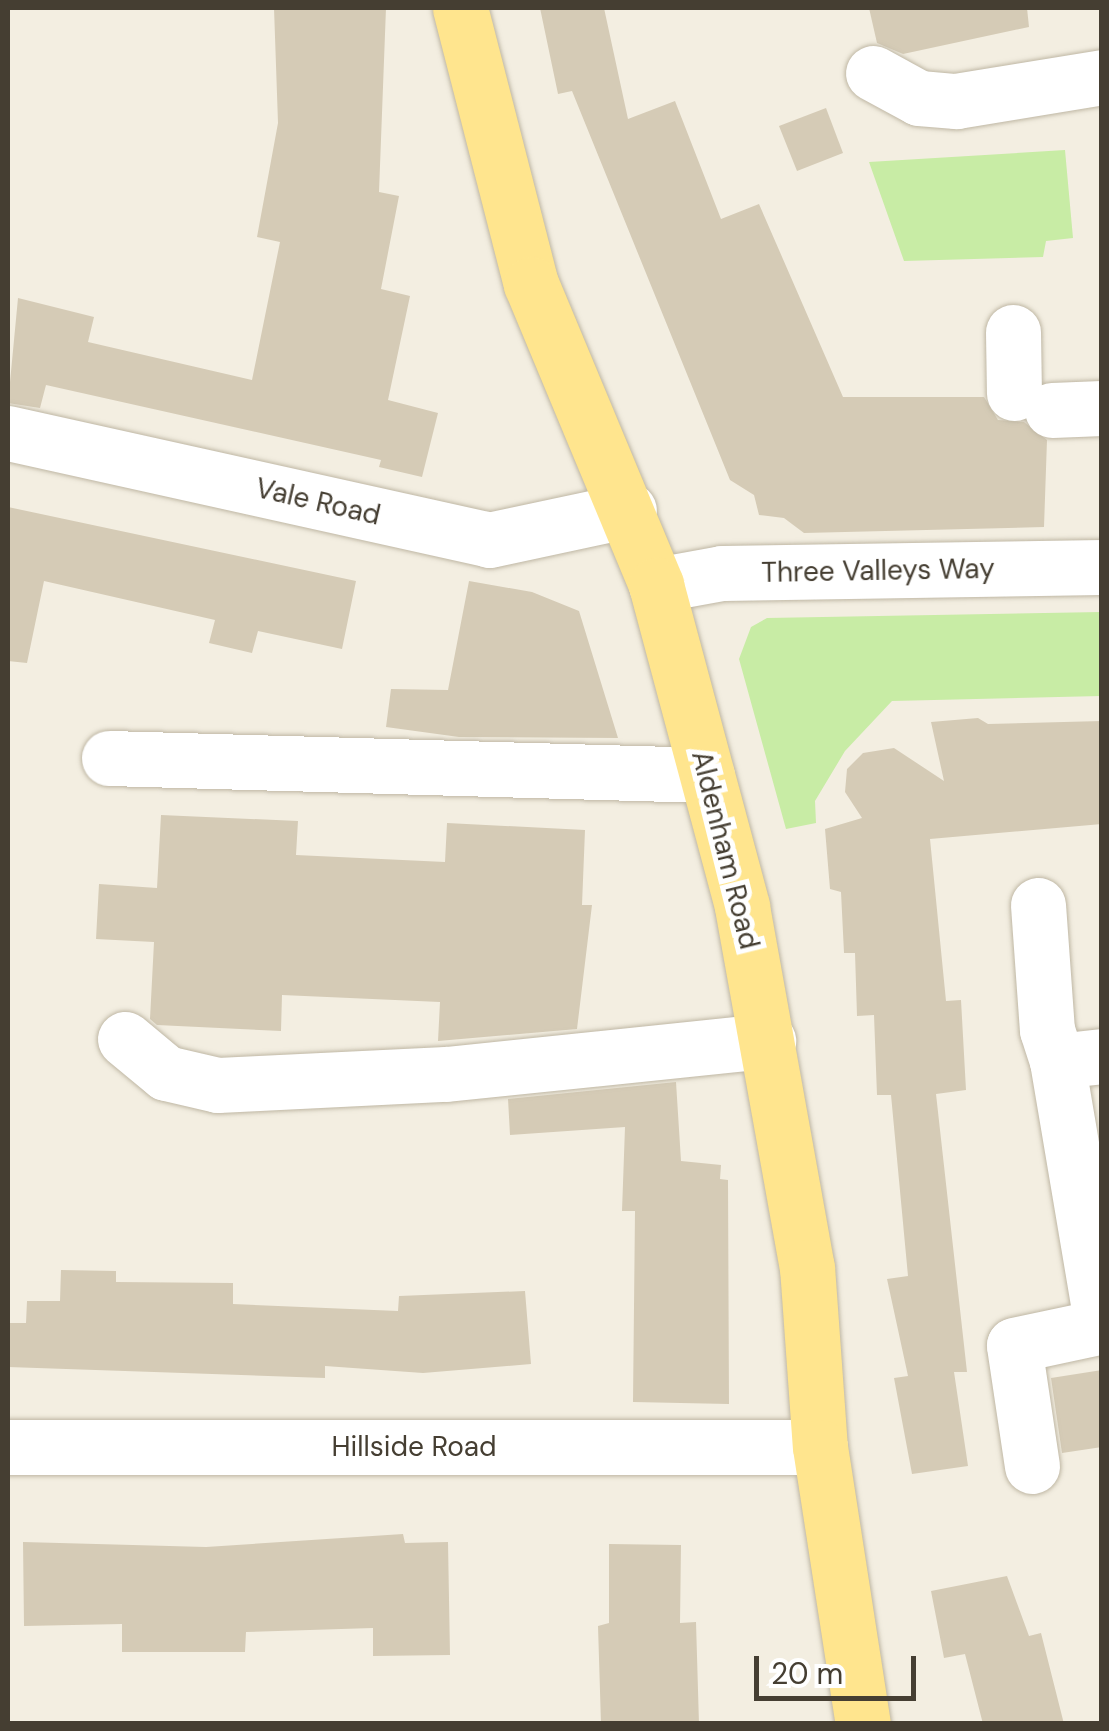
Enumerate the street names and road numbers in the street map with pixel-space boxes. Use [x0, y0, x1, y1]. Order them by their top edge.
street label: Vale Road [252, 471, 384, 533]
street label: Three Valleys Way [761, 552, 995, 590]
street label: Aldenham Road [684, 747, 766, 953]
street label: Hillside Road [331, 1430, 497, 1464]

